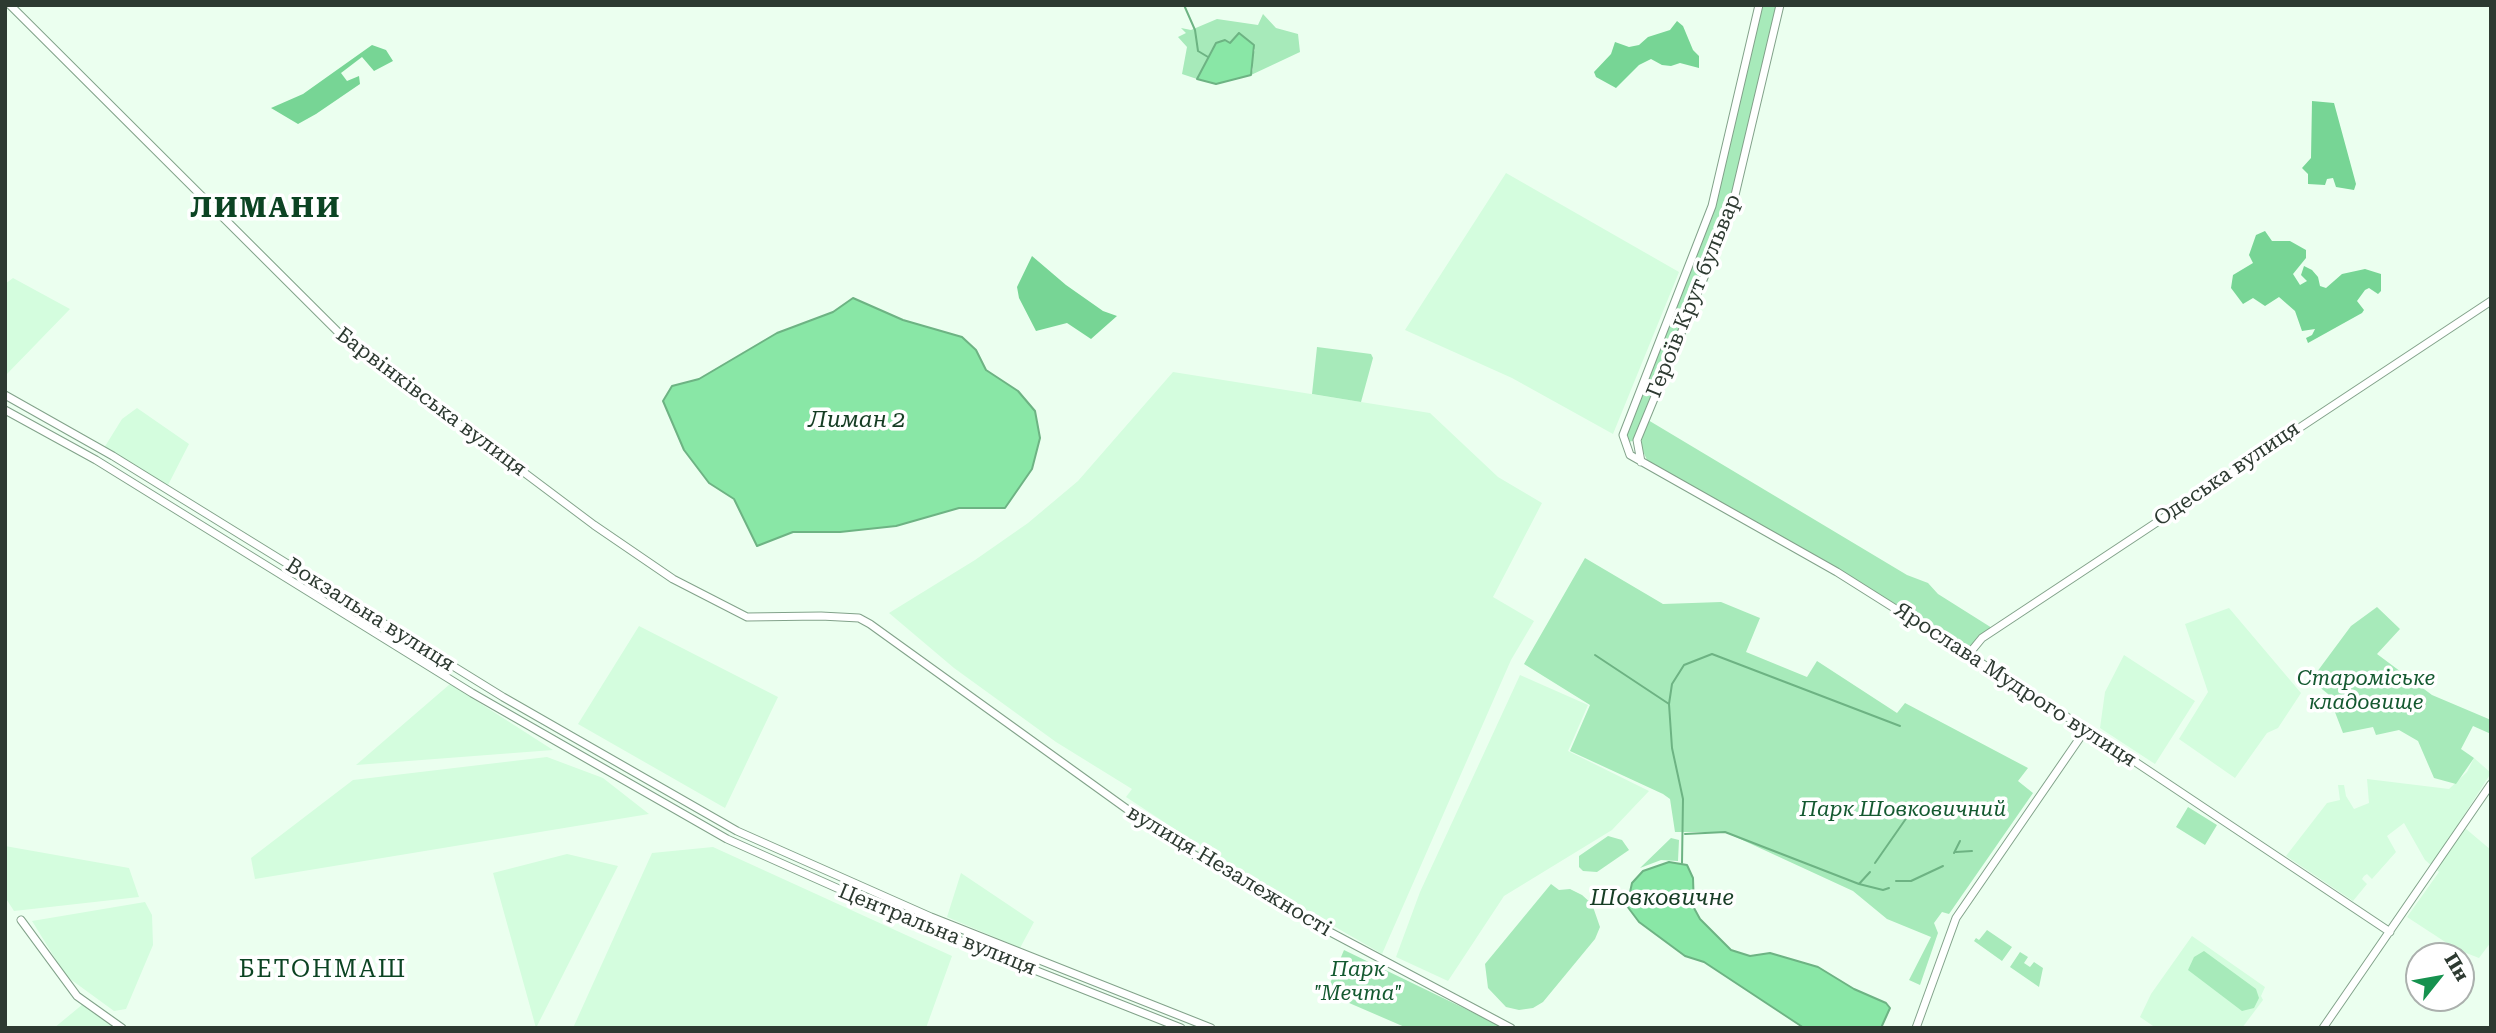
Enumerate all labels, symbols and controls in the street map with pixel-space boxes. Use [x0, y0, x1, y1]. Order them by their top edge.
street label: Героїв Крут бульвар [1642, 191, 1746, 401]
district label: ЛИМАНИ [191, 192, 341, 226]
street label: Барвінківська вулиця [331, 322, 531, 482]
water label: Лиман 2 [809, 406, 905, 434]
street label: Одеська вулиця [2149, 416, 2305, 532]
street label: Вокзальна вулиця [281, 553, 459, 677]
street label: Ярослава Мудрого вулиця [1889, 597, 2141, 773]
park label: Староміське кладовище [2297, 666, 2435, 716]
park label: Парк Шовковичний [1800, 797, 2006, 823]
street label: вулиця Незалежності [1122, 800, 1336, 942]
street label: Центральна вулиця [834, 879, 1040, 981]
water label: Шовковичне [1590, 884, 1734, 912]
north arrow [2405, 942, 2475, 1012]
text: Пн [2440, 949, 2474, 985]
district label: БЕТОНМАШ [240, 956, 406, 984]
park label: Парк "Мечта" [1314, 957, 1402, 1007]

